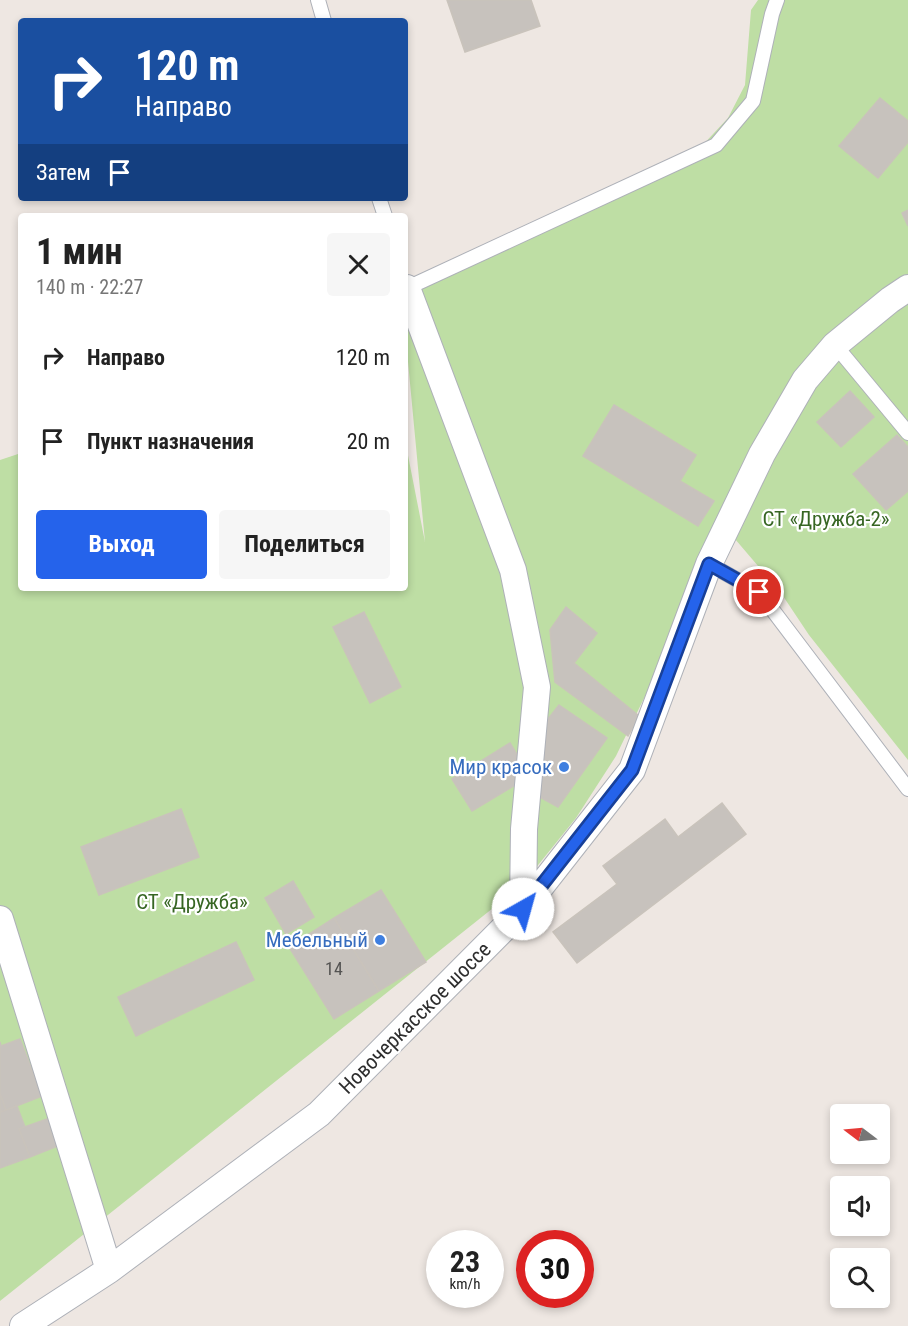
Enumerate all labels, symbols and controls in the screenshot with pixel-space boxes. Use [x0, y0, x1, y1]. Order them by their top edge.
text: 120 m [135, 41, 240, 90]
icon: right [36, 42, 114, 120]
text: Направо [135, 91, 232, 123]
icon: arrive [103, 156, 136, 189]
text: Затем [36, 160, 91, 185]
text: 1 мин [36, 231, 122, 273]
button: close [327, 233, 390, 296]
text: 140 m · 22:27 [36, 275, 143, 299]
icon: right [36, 341, 69, 374]
text: Направо [87, 345, 165, 370]
text: 120 m [336, 345, 390, 370]
icon: arrive [36, 425, 69, 458]
text: Пункт назначения [87, 429, 254, 454]
text: 20 m [347, 429, 390, 454]
park label: СТ «Дружба-2» [762, 507, 890, 531]
button: Выход [36, 510, 207, 579]
button: Поделиться [219, 510, 390, 579]
pin [733, 566, 784, 617]
icon: arrive [742, 575, 775, 608]
place label: Мир красок [449, 755, 552, 779]
marker: Мир красок [557, 760, 571, 774]
position arrow [491, 877, 555, 941]
park label: СТ «Дружба» [136, 890, 248, 914]
place label: Мебельный [266, 928, 368, 952]
marker: Мебельный [373, 933, 387, 947]
street label: Новочеркасское шоссе [334, 937, 496, 1099]
house number: 14 [325, 958, 343, 979]
north arrow [830, 1104, 890, 1164]
map controls [830, 1104, 890, 1308]
button: sound [830, 1176, 890, 1236]
speed limit sign: 30 [516, 1230, 594, 1308]
text: 23 [450, 1244, 480, 1279]
button: search [830, 1248, 890, 1308]
text: km/h [450, 1275, 480, 1293]

